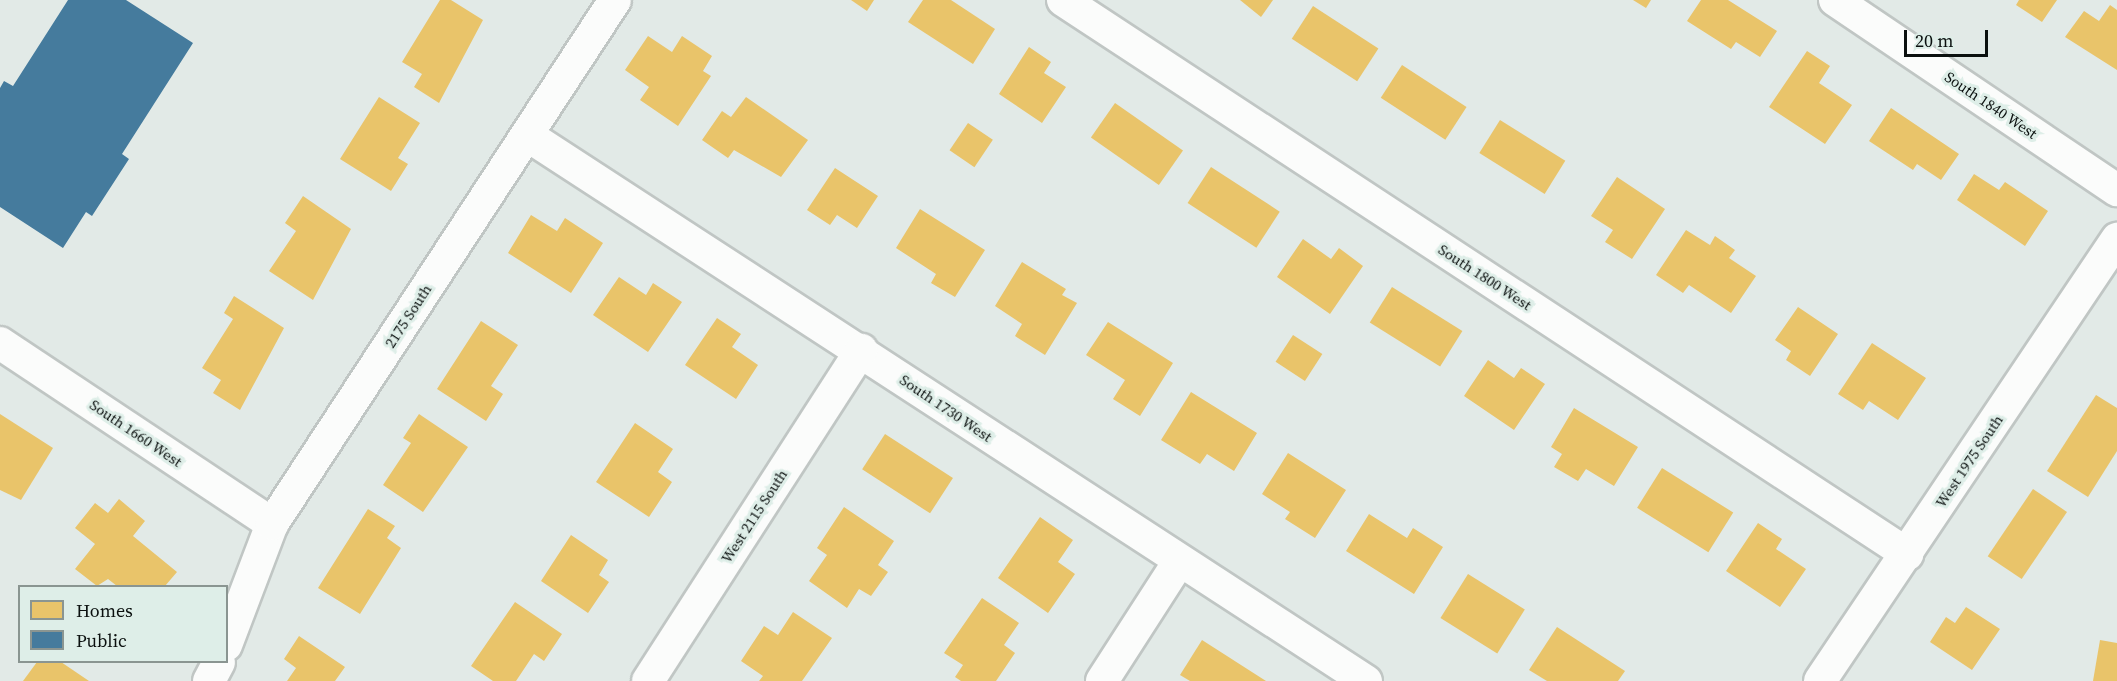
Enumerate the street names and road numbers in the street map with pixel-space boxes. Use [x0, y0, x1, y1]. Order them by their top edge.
street label: South 1840 West [1941, 67, 2041, 143]
street label: South 1800 West [1435, 240, 1535, 314]
street label: 2175 South [381, 281, 435, 351]
street label: South 1730 West [896, 370, 996, 446]
street label: South 1660 West [86, 395, 186, 471]
street label: West 1975 South [1931, 411, 2007, 511]
street label: West 2115 South [717, 466, 791, 566]

